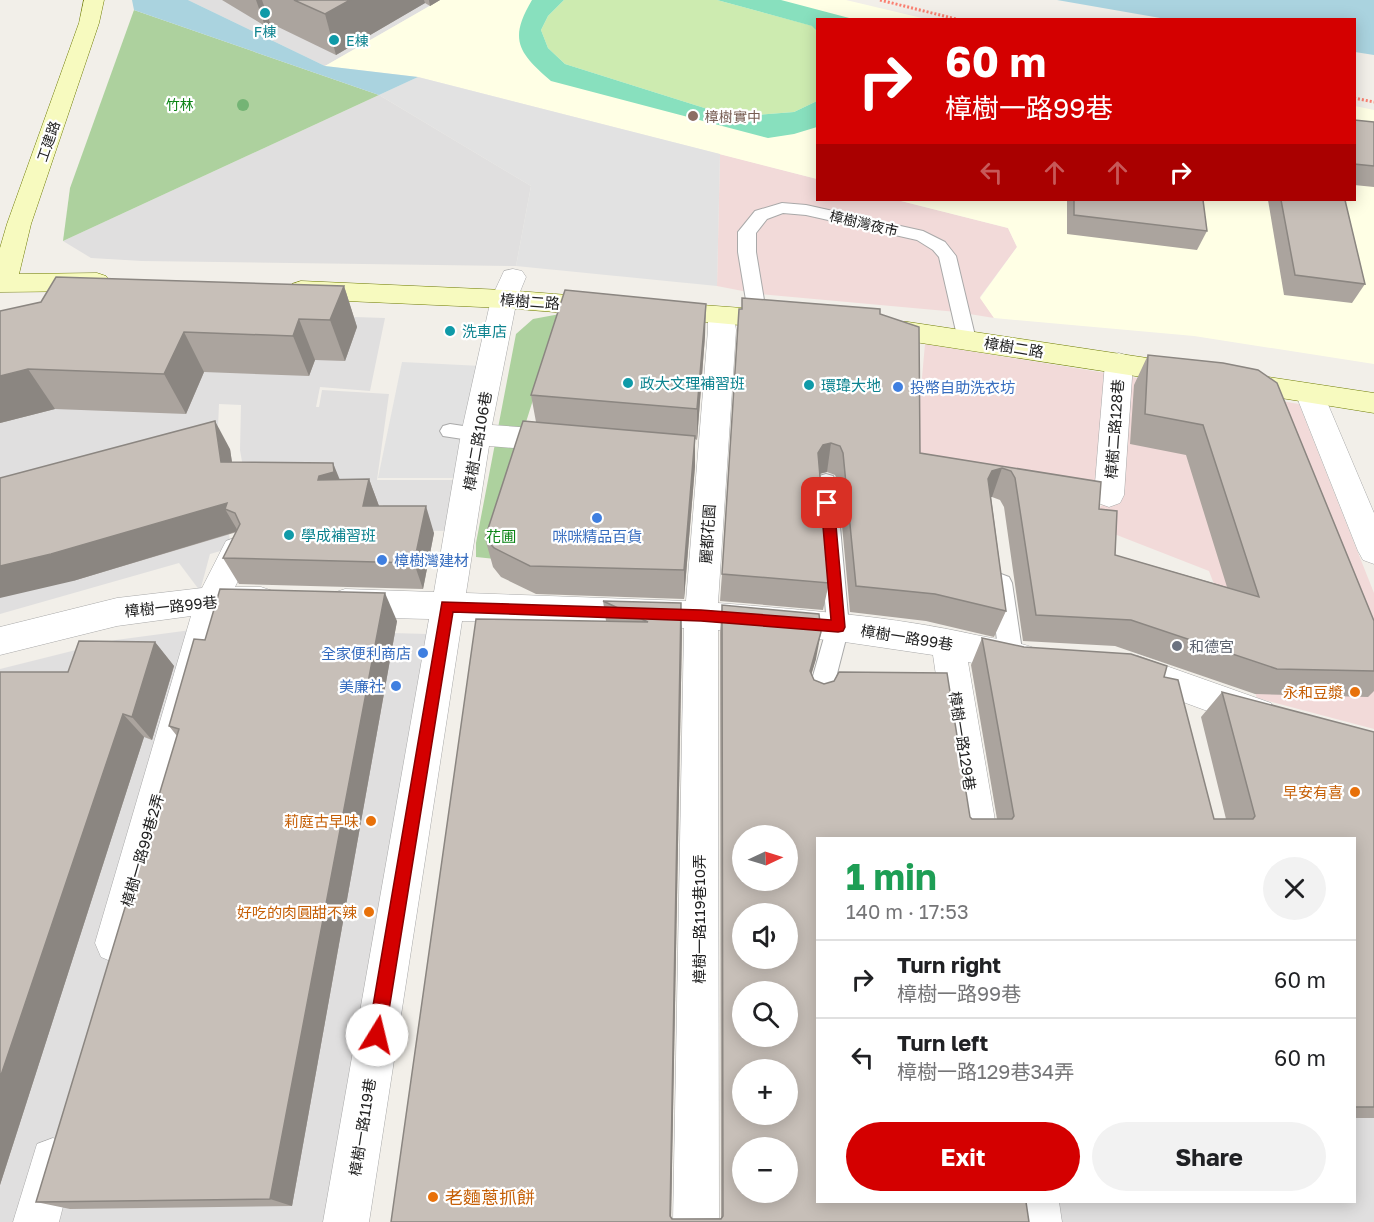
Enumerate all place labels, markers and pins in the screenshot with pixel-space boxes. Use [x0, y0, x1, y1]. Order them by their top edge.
marker: F棟 [258, 6, 272, 20]
place label: F棟 [254, 23, 276, 40]
place label: E棟 [346, 32, 369, 49]
marker: E棟 [327, 33, 341, 47]
place label: 樟樹實中 [705, 108, 761, 125]
marker: 樟樹實中 [686, 109, 700, 123]
place label: 洗車店 [462, 322, 507, 340]
marker: 洗車店 [443, 324, 457, 338]
place label: 政大文理補習班 [640, 374, 745, 392]
marker: 政大文理補習班 [621, 376, 635, 390]
place label: 環瑋大地 [821, 376, 881, 394]
marker: 環瑋大地 [802, 378, 816, 392]
place label: 投幣自助洗衣坊 [910, 378, 1015, 396]
marker: 投幣自助洗衣坊 [891, 380, 905, 394]
pin [801, 477, 852, 528]
marker: 咪咪精品百貨 [590, 511, 604, 525]
place label: 學成補習班 [301, 526, 376, 544]
place label: 咪咪精品百貨 [552, 527, 642, 545]
marker: 學成補習班 [282, 528, 296, 542]
place label: 樟樹灣建材 [394, 551, 469, 569]
marker: 樟樹灣建材 [375, 553, 389, 567]
place label: 和德宮 [1189, 637, 1234, 655]
marker: 和德宮 [1170, 639, 1184, 653]
place label: 全家便利商店 [321, 644, 411, 662]
marker: 全家便利商店 [416, 646, 430, 660]
place label: 美廉社 [339, 677, 384, 695]
marker: 美廉社 [389, 679, 403, 693]
place label: 永和豆漿 [1283, 683, 1343, 701]
marker: 永和豆漿 [1348, 685, 1362, 699]
place label: 早安有喜 [1283, 783, 1343, 801]
marker: 早安有喜 [1348, 785, 1362, 799]
place label: 莉庭古早味 [284, 812, 359, 830]
marker: 莉庭古早味 [364, 814, 378, 828]
place label: 好吃的肉圓甜不辣 [237, 903, 357, 921]
marker: 好吃的肉圓甜不辣 [362, 905, 376, 919]
place label: 老麵蔥抓餅 [445, 1186, 535, 1208]
marker: 老麵蔥抓餅 [426, 1190, 440, 1204]

